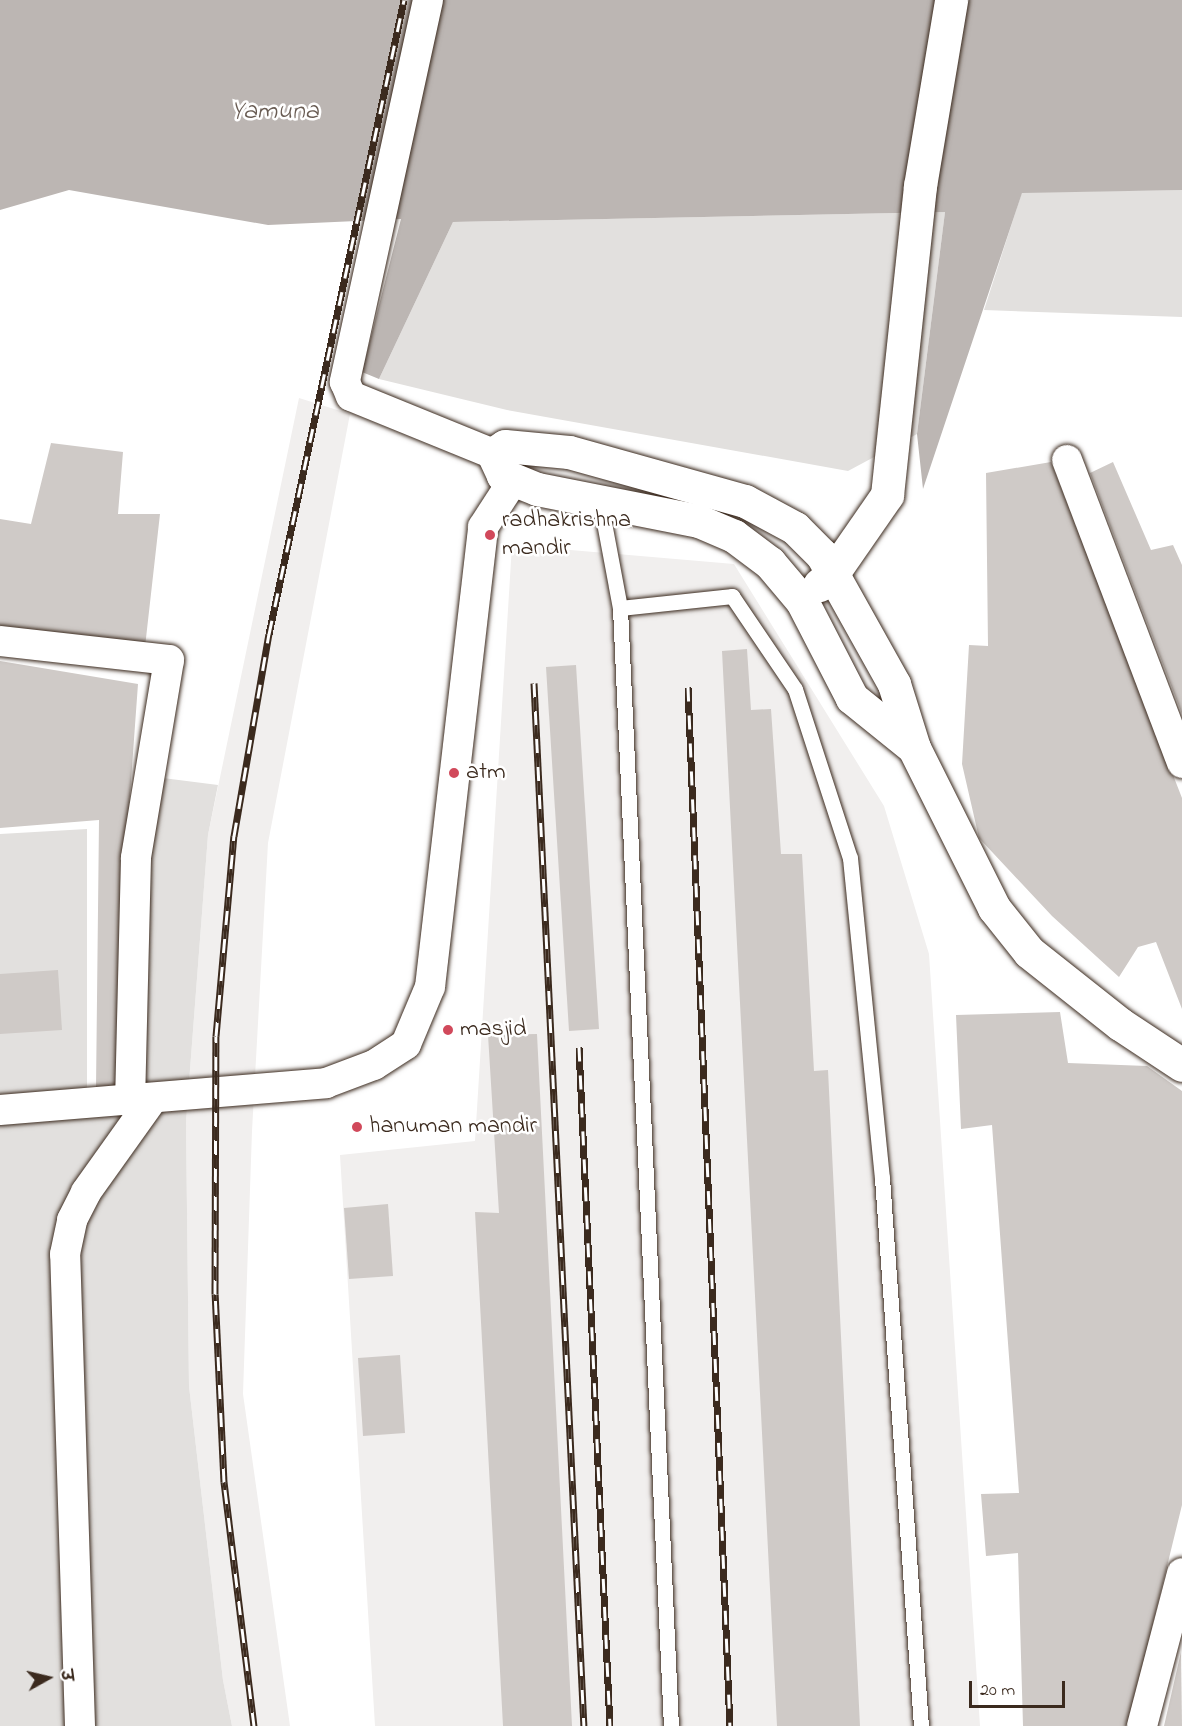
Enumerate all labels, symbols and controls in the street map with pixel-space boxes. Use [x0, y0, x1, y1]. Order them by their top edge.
water label: Yamuna [231, 97, 319, 129]
place label: radhakrishna mandir [502, 507, 631, 563]
marker: radhakrishna mandir [483, 528, 497, 542]
place label: atm [466, 759, 506, 787]
marker: atm [447, 766, 461, 780]
place label: masjid [460, 1016, 526, 1044]
marker: masjid [441, 1023, 455, 1037]
place label: hanuman mandir [369, 1113, 537, 1141]
marker: hanuman mandir [350, 1120, 364, 1134]
north arrow [18, 1648, 78, 1708]
text: उ [53, 1669, 78, 1682]
scale bar [972, 1669, 1068, 1707]
text: 20 m [980, 1678, 1015, 1704]

